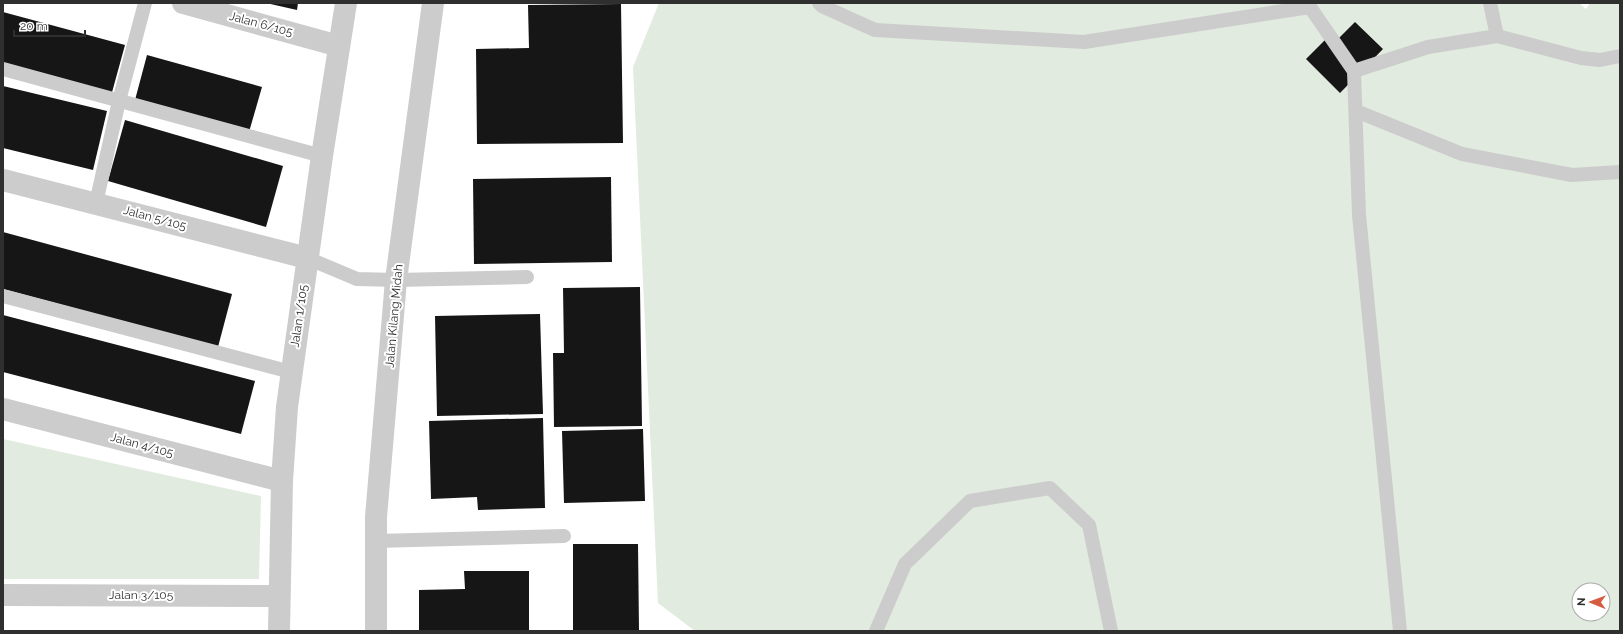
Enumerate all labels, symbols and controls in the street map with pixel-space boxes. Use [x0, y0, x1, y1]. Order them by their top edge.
street label: Jalan 6/105 [228, 9, 295, 39]
scale bar [14, 12, 85, 38]
text: 20 m [20, 19, 48, 33]
street label: Jalan 5/105 [122, 203, 188, 233]
street label: Jalan Kilang Midah [383, 264, 405, 368]
street label: Jalan 1/105 [288, 283, 310, 348]
street label: Jalan 4/105 [109, 430, 175, 460]
north arrow [1571, 582, 1611, 622]
street label: Jalan 3/105 [109, 588, 174, 602]
text: N [1575, 598, 1588, 606]

